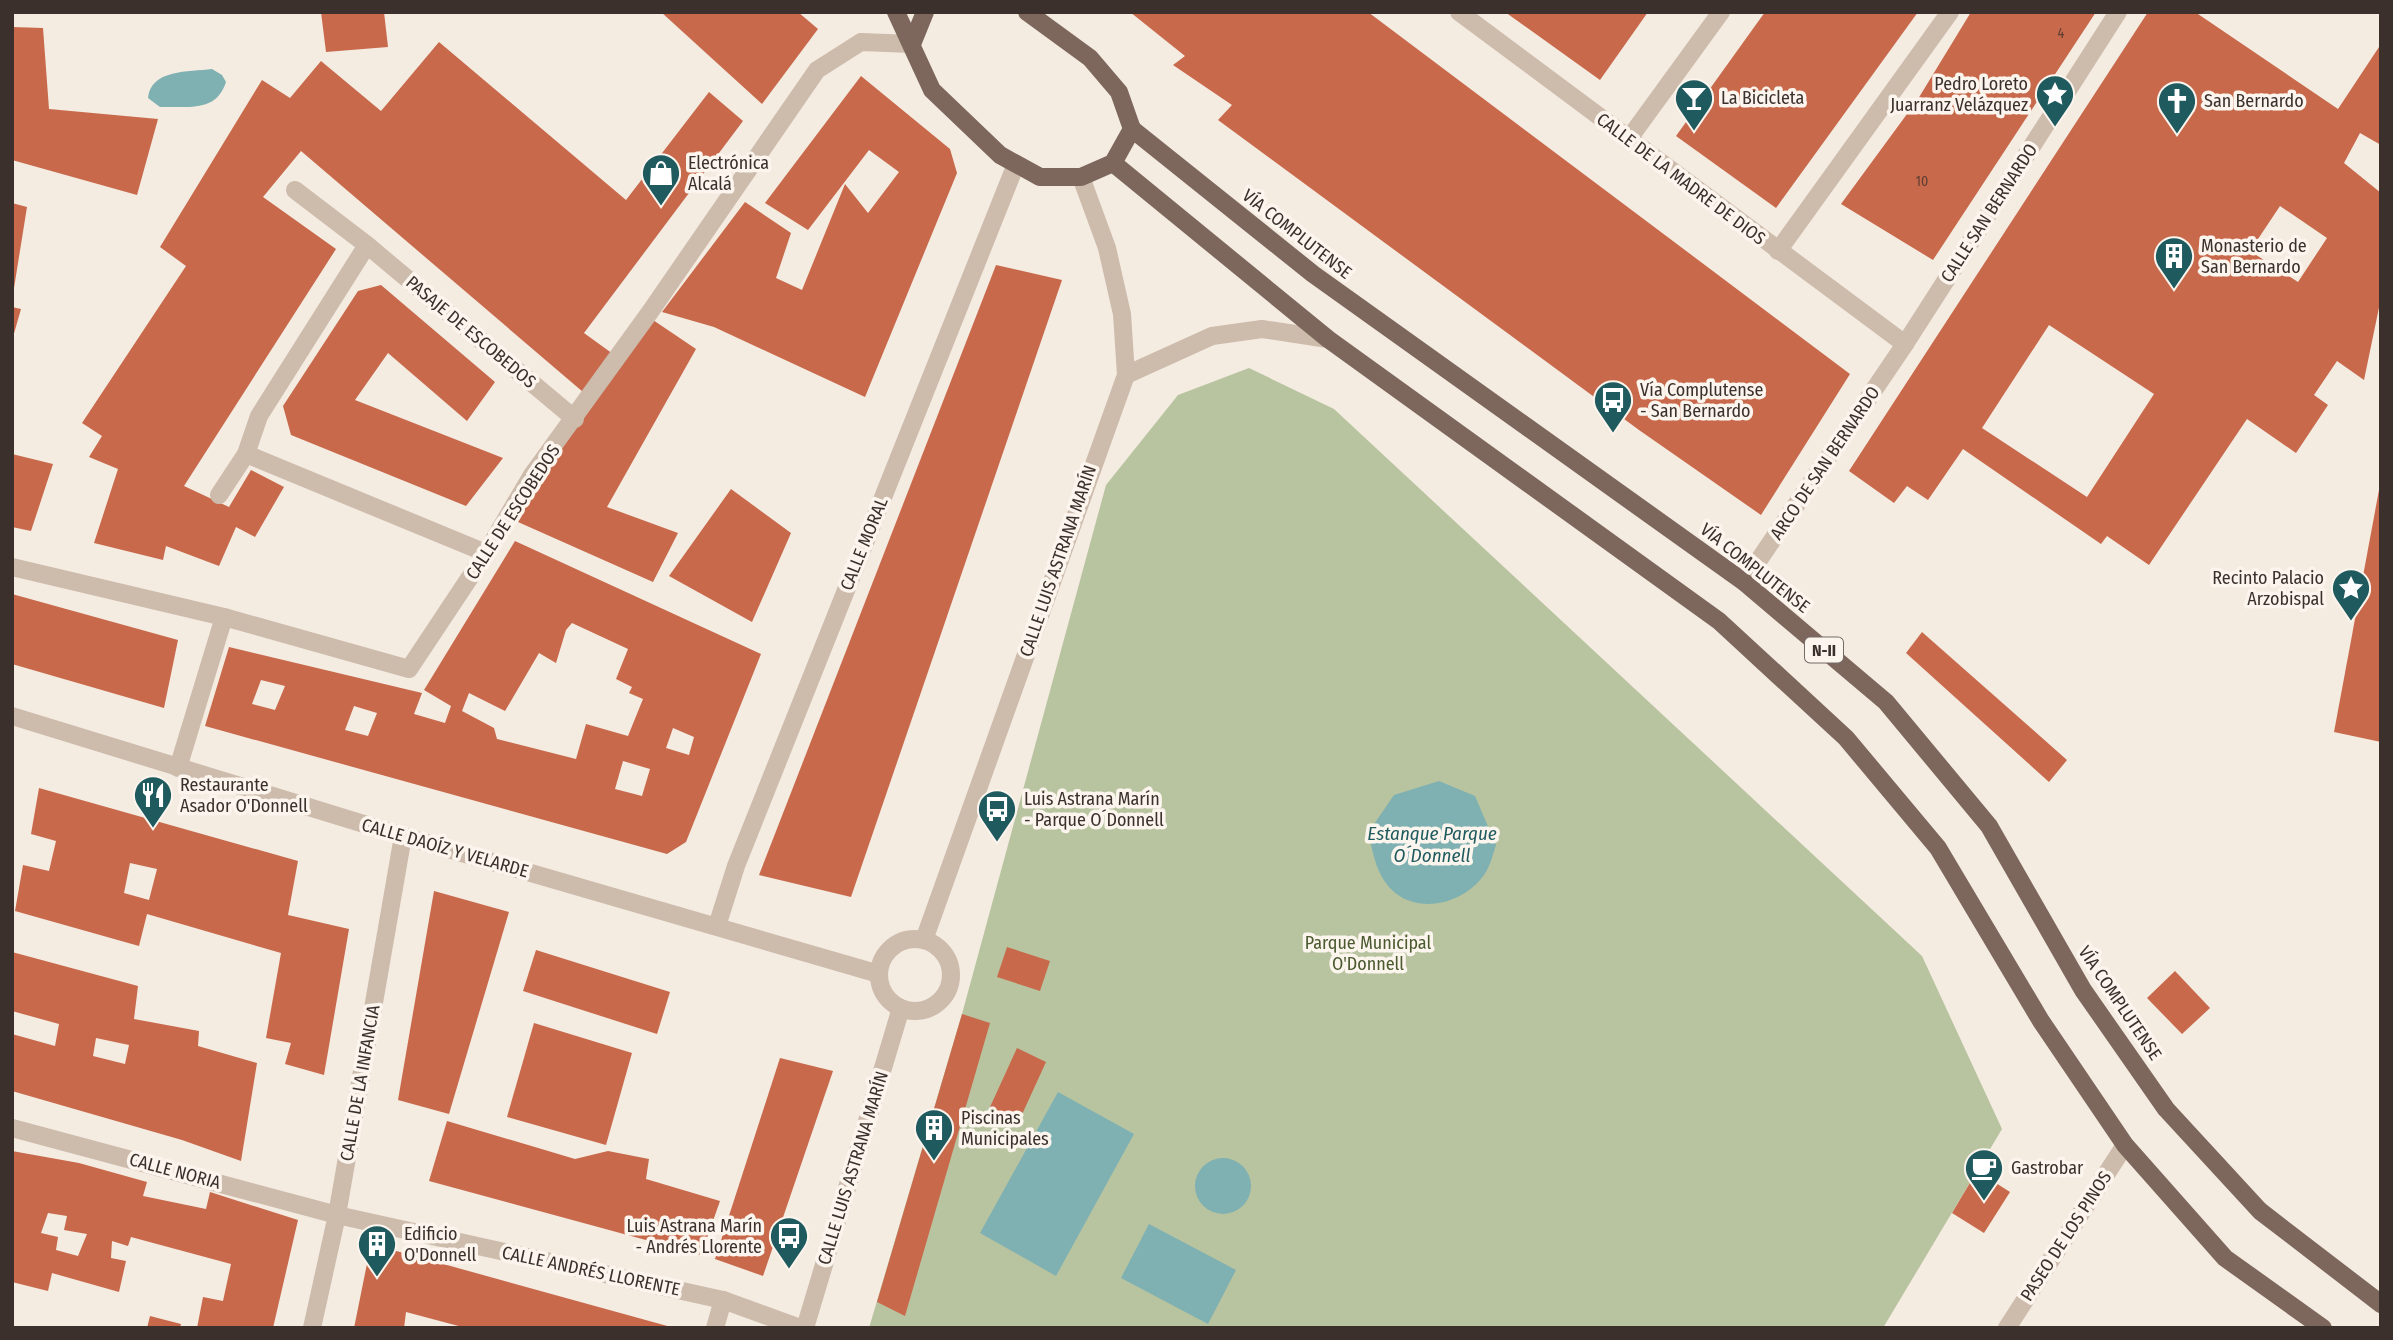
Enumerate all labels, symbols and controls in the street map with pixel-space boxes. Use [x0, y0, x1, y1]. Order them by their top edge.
house number: 4 [2058, 25, 2065, 42]
place label: Pedro Loreto Juarranz Velázquez [1890, 73, 2028, 116]
place icon: Pedro Loreto Juarranz Velázquez [2034, 73, 2076, 128]
bar icon: La Bicicleta [1673, 77, 1715, 132]
church icon: San Bernardo [2156, 80, 2198, 135]
place label: La Bicicleta [1721, 87, 1805, 109]
place label: San Bernardo [2204, 90, 2304, 112]
street label: CALLE DE LA MADRE DE DIOS [1592, 108, 1770, 250]
street label: CALLE SAN BERNARDO [1936, 140, 2042, 286]
shop icon: Electrónica Alcalá [640, 152, 682, 207]
place label: Electrónica Alcalá [688, 152, 769, 195]
house number: 10 [1916, 173, 1928, 190]
street label: VÍA COMPLUTENSE [1238, 184, 1357, 284]
building icon: Monasterio de San Bernardo [2153, 235, 2195, 290]
place label: Monasterio de San Bernardo [2201, 235, 2307, 278]
street label: PASAJE DE ESCOBEDOS [401, 271, 541, 393]
bus stop icon: Vía Complutense - San Bernardo [1592, 379, 1634, 434]
place label: Vía Complutense - San Bernardo [1640, 379, 1763, 422]
street label: ARCO DE SAN BERNARDO [1766, 382, 1884, 544]
street label: CALLE DE ESCOBEDOS [461, 440, 565, 584]
street label: CALLE LUIS ASTRANA MARÍN [1014, 462, 1101, 660]
street label: CALLE MORAL [835, 494, 893, 594]
street label: VÍA COMPLUTENSE [1696, 518, 1815, 618]
place label: Recinto Palacio Arzobispal [2212, 567, 2324, 610]
place icon: Recinto Palacio Arzobispal [2330, 567, 2372, 622]
road number: N-II [1805, 638, 1843, 663]
restaurant icon: Restaurante Asador O'Donnell [132, 774, 174, 829]
place label: Restaurante Asador O'Donnell [180, 774, 308, 817]
bus stop icon: Luis Astrana Marín - Parque O´Donnell [976, 788, 1018, 843]
place label: Luis Astrana Marín - Parque O´Donnell [1024, 788, 1164, 831]
street label: CALLE DAOÍZ Y VELARDE [359, 813, 531, 882]
water label: Estanque Parque O´Donnell [1367, 822, 1497, 867]
park label: Parque Municipal O'Donnell [1305, 932, 1432, 975]
street label: VÍA COMPLUTENSE [2074, 941, 2167, 1064]
street label: CALLE DE LA INFANCIA [335, 1003, 385, 1163]
street label: CALLE LUIS ASTRANA MARÍN [812, 1068, 893, 1267]
building icon: Piscinas Municipales [913, 1107, 955, 1162]
place label: Piscinas Municipales [961, 1107, 1049, 1150]
cafe icon: Gastrobar [1963, 1147, 2005, 1202]
street label: CALLE NORIA [127, 1148, 223, 1194]
place label: Gastrobar [2011, 1157, 2084, 1179]
street label: PASEO DE LOS PINOS [2016, 1167, 2116, 1305]
place label: Luis Astrana Marín - Andrés Llorente [626, 1215, 762, 1258]
bus stop icon: Luis Astrana Marín - Andrés Llorente [768, 1215, 810, 1270]
building icon: Edificio O'Donnell [356, 1223, 398, 1278]
place label: Edificio O'Donnell [404, 1223, 476, 1266]
street label: CALLE ANDRÉS LLORENTE [500, 1240, 682, 1301]

